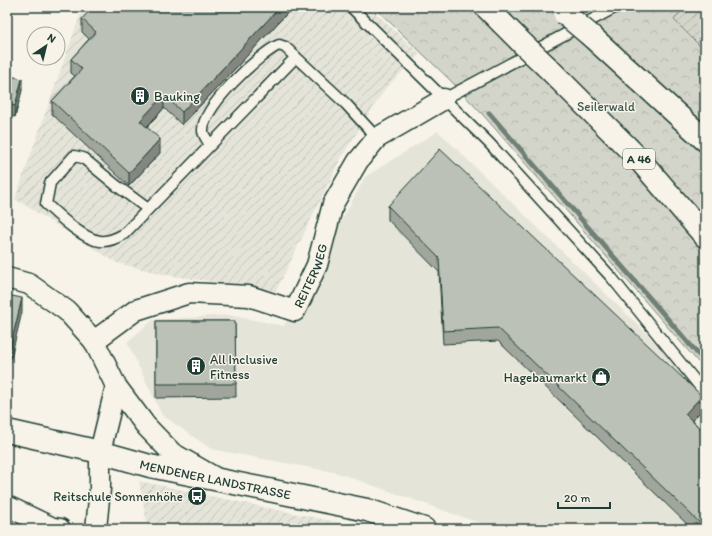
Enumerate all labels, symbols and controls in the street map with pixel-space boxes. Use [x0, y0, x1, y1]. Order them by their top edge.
north arrow [26, 26, 66, 66]
text: N [45, 31, 58, 46]
building icon: Bauking [129, 85, 151, 107]
place label: Bauking [154, 89, 200, 104]
park label: Seilerwald [577, 99, 635, 114]
road number: A 46 [623, 149, 655, 169]
street label: REITERWEG [290, 242, 330, 310]
place label: All Inclusive Fitness [210, 352, 278, 382]
building icon: All Inclusive Fitness [185, 355, 207, 377]
shop icon: Hagebaumarkt [590, 366, 612, 388]
place label: Hagebaumarkt [504, 370, 587, 385]
street label: MENDENER LANDSTRASSE [138, 456, 292, 502]
scale bar [558, 484, 610, 510]
bus stop icon: Reitschule Sonnenhöhe [186, 485, 208, 507]
place label: Reitschule Sonnenhöhe [53, 489, 183, 504]
text: 20 m [564, 491, 591, 505]

